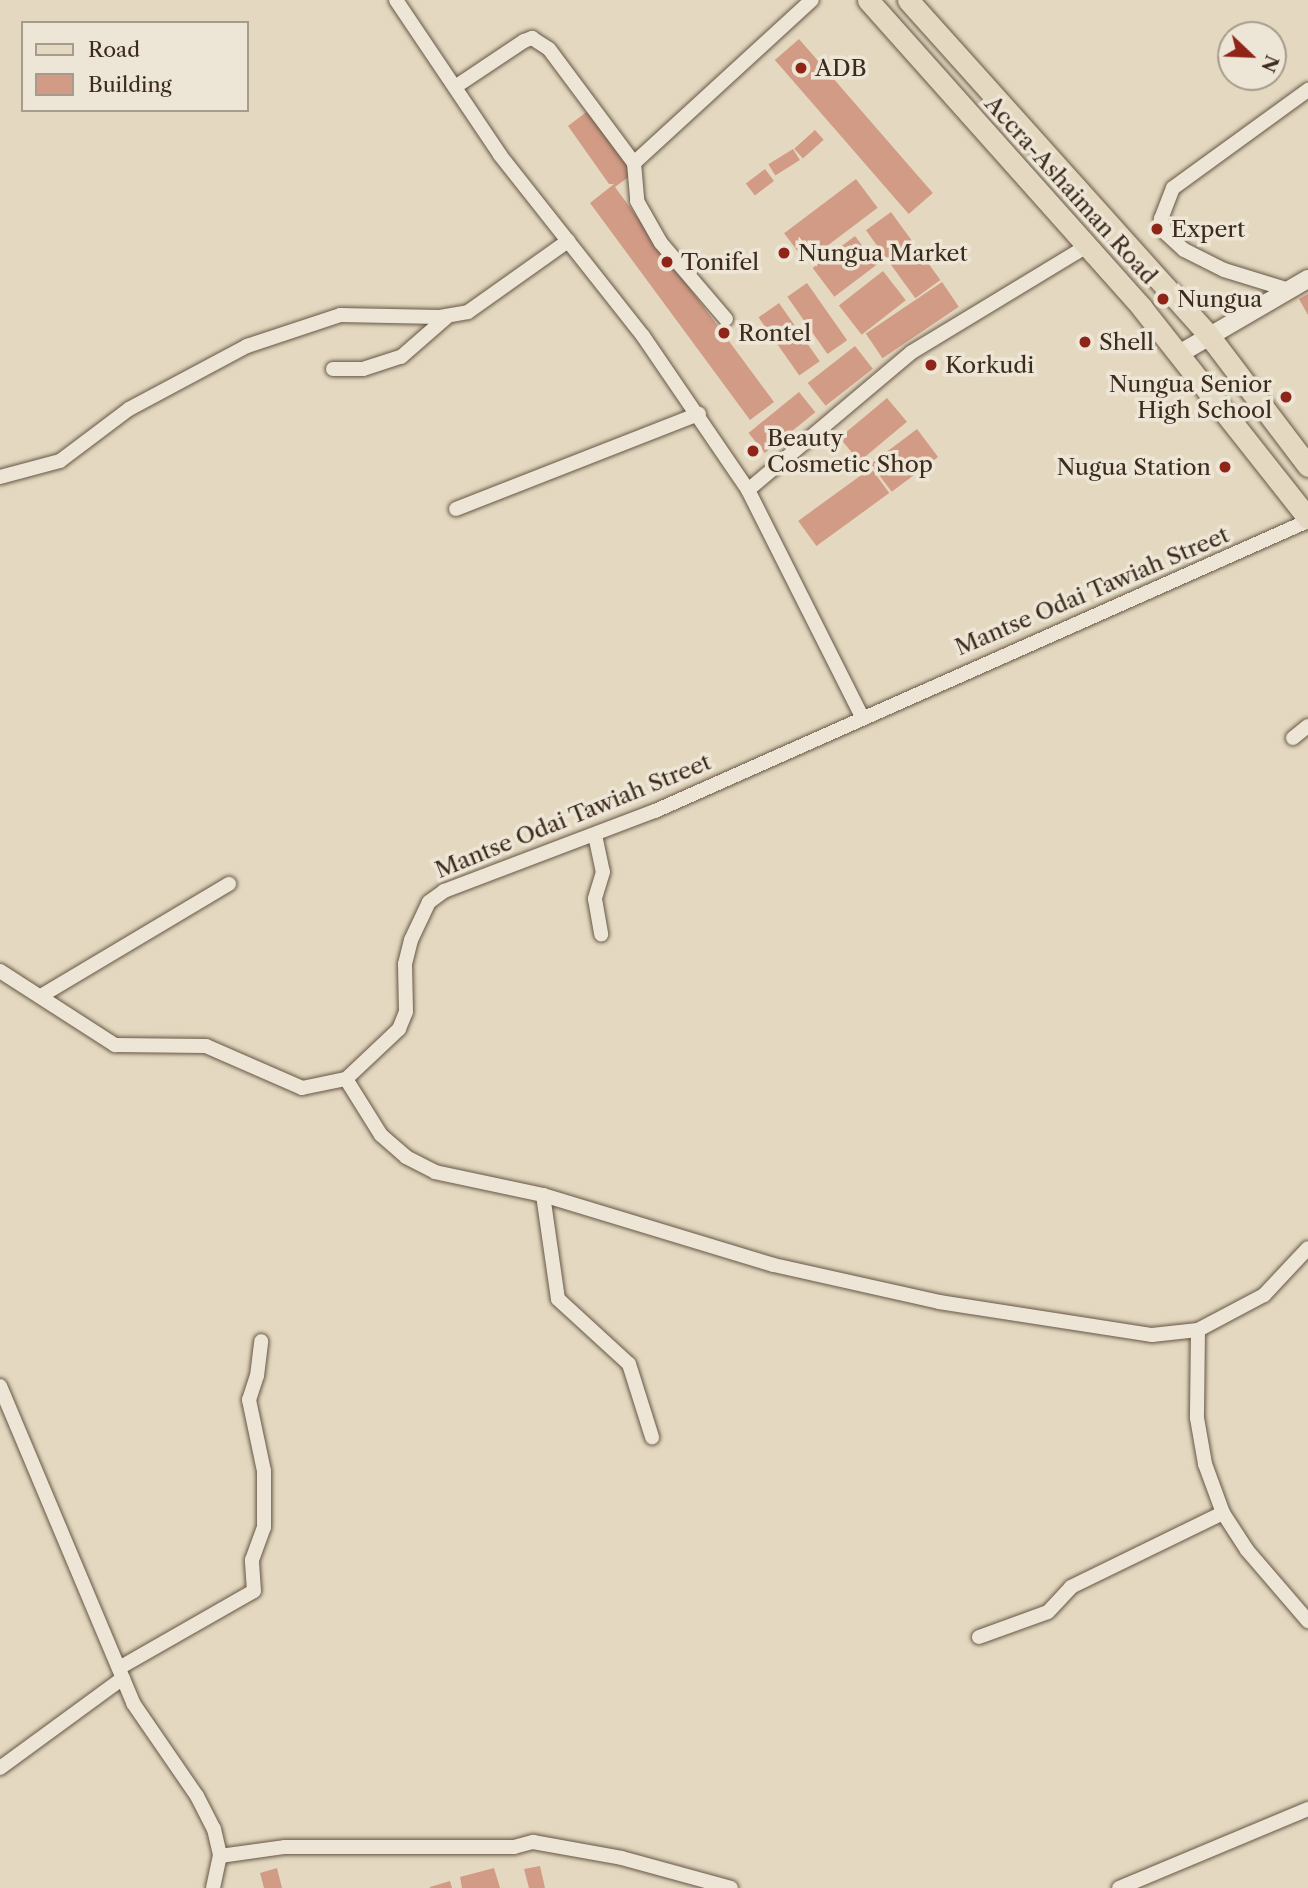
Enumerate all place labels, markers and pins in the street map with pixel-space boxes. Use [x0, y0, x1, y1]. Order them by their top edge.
place label: ADB [815, 54, 867, 82]
marker: ADB [793, 60, 809, 76]
place label: Expert [1171, 215, 1245, 243]
marker: Expert [1149, 221, 1165, 237]
place label: Nungua Market [798, 239, 968, 267]
marker: Nungua Market [776, 245, 792, 261]
place label: Tonifel [681, 248, 759, 276]
marker: Tonifel [659, 254, 675, 270]
place label: Nungua [1177, 285, 1262, 313]
marker: Nungua [1155, 291, 1171, 307]
place label: Rontel [738, 319, 811, 347]
marker: Rontel [716, 325, 732, 341]
place label: Shell [1099, 328, 1154, 356]
marker: Shell [1077, 334, 1093, 350]
place label: Korkudi [945, 351, 1034, 379]
marker: Korkudi [923, 357, 939, 373]
place label: Nungua Senior High School [1109, 370, 1272, 424]
marker: Nungua Senior High School [1278, 389, 1294, 405]
place label: Beauty Cosmetic Shop [767, 424, 933, 478]
marker: Beauty Cosmetic Shop [745, 443, 761, 459]
place label: Nugua Station [1056, 453, 1211, 481]
marker: Nugua Station [1217, 459, 1233, 475]

